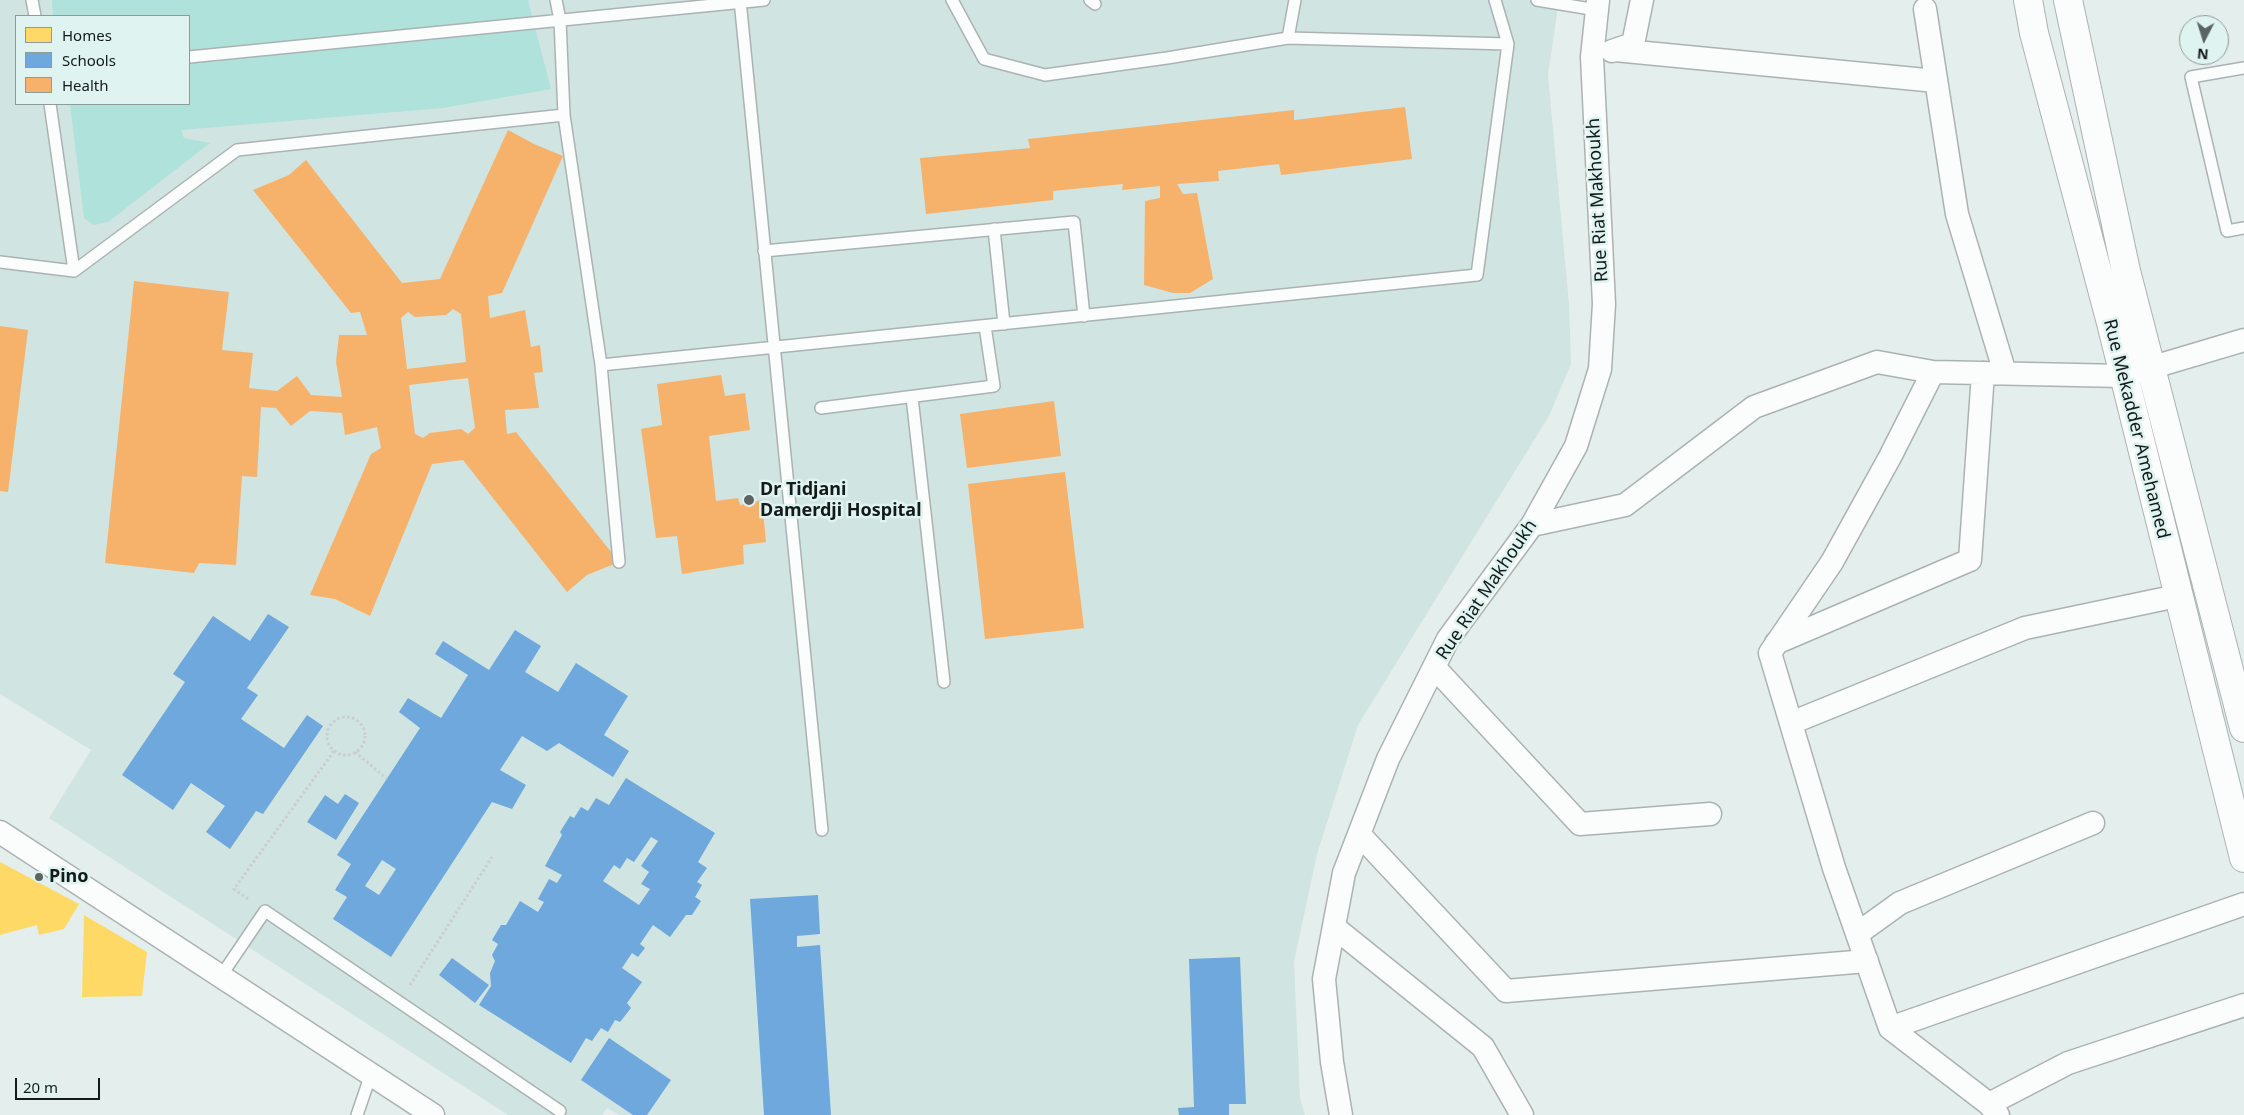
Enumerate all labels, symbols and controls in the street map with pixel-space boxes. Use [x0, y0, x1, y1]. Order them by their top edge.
legend [15, 15, 190, 105]
north arrow [2179, 15, 2229, 65]
text: Homes [62, 25, 112, 45]
text: N [2196, 44, 2209, 64]
text: Schools [62, 50, 116, 70]
text: Health [62, 75, 109, 95]
street label: Rue Riat Makhoukh [1583, 117, 1613, 283]
street label: Rue Mekadder Amehamed [2098, 317, 2174, 541]
place label: Dr Tidjani Damerdji Hospital [760, 479, 922, 522]
marker: Dr Tidjani Damerdji Hospital [742, 493, 756, 507]
street label: Rue Riat Makhoukh [1432, 516, 1542, 664]
place label: Pino [49, 866, 89, 888]
marker: Pino [33, 871, 45, 883]
scale bar [18, 1068, 102, 1100]
text: 20 m [23, 1077, 58, 1097]

